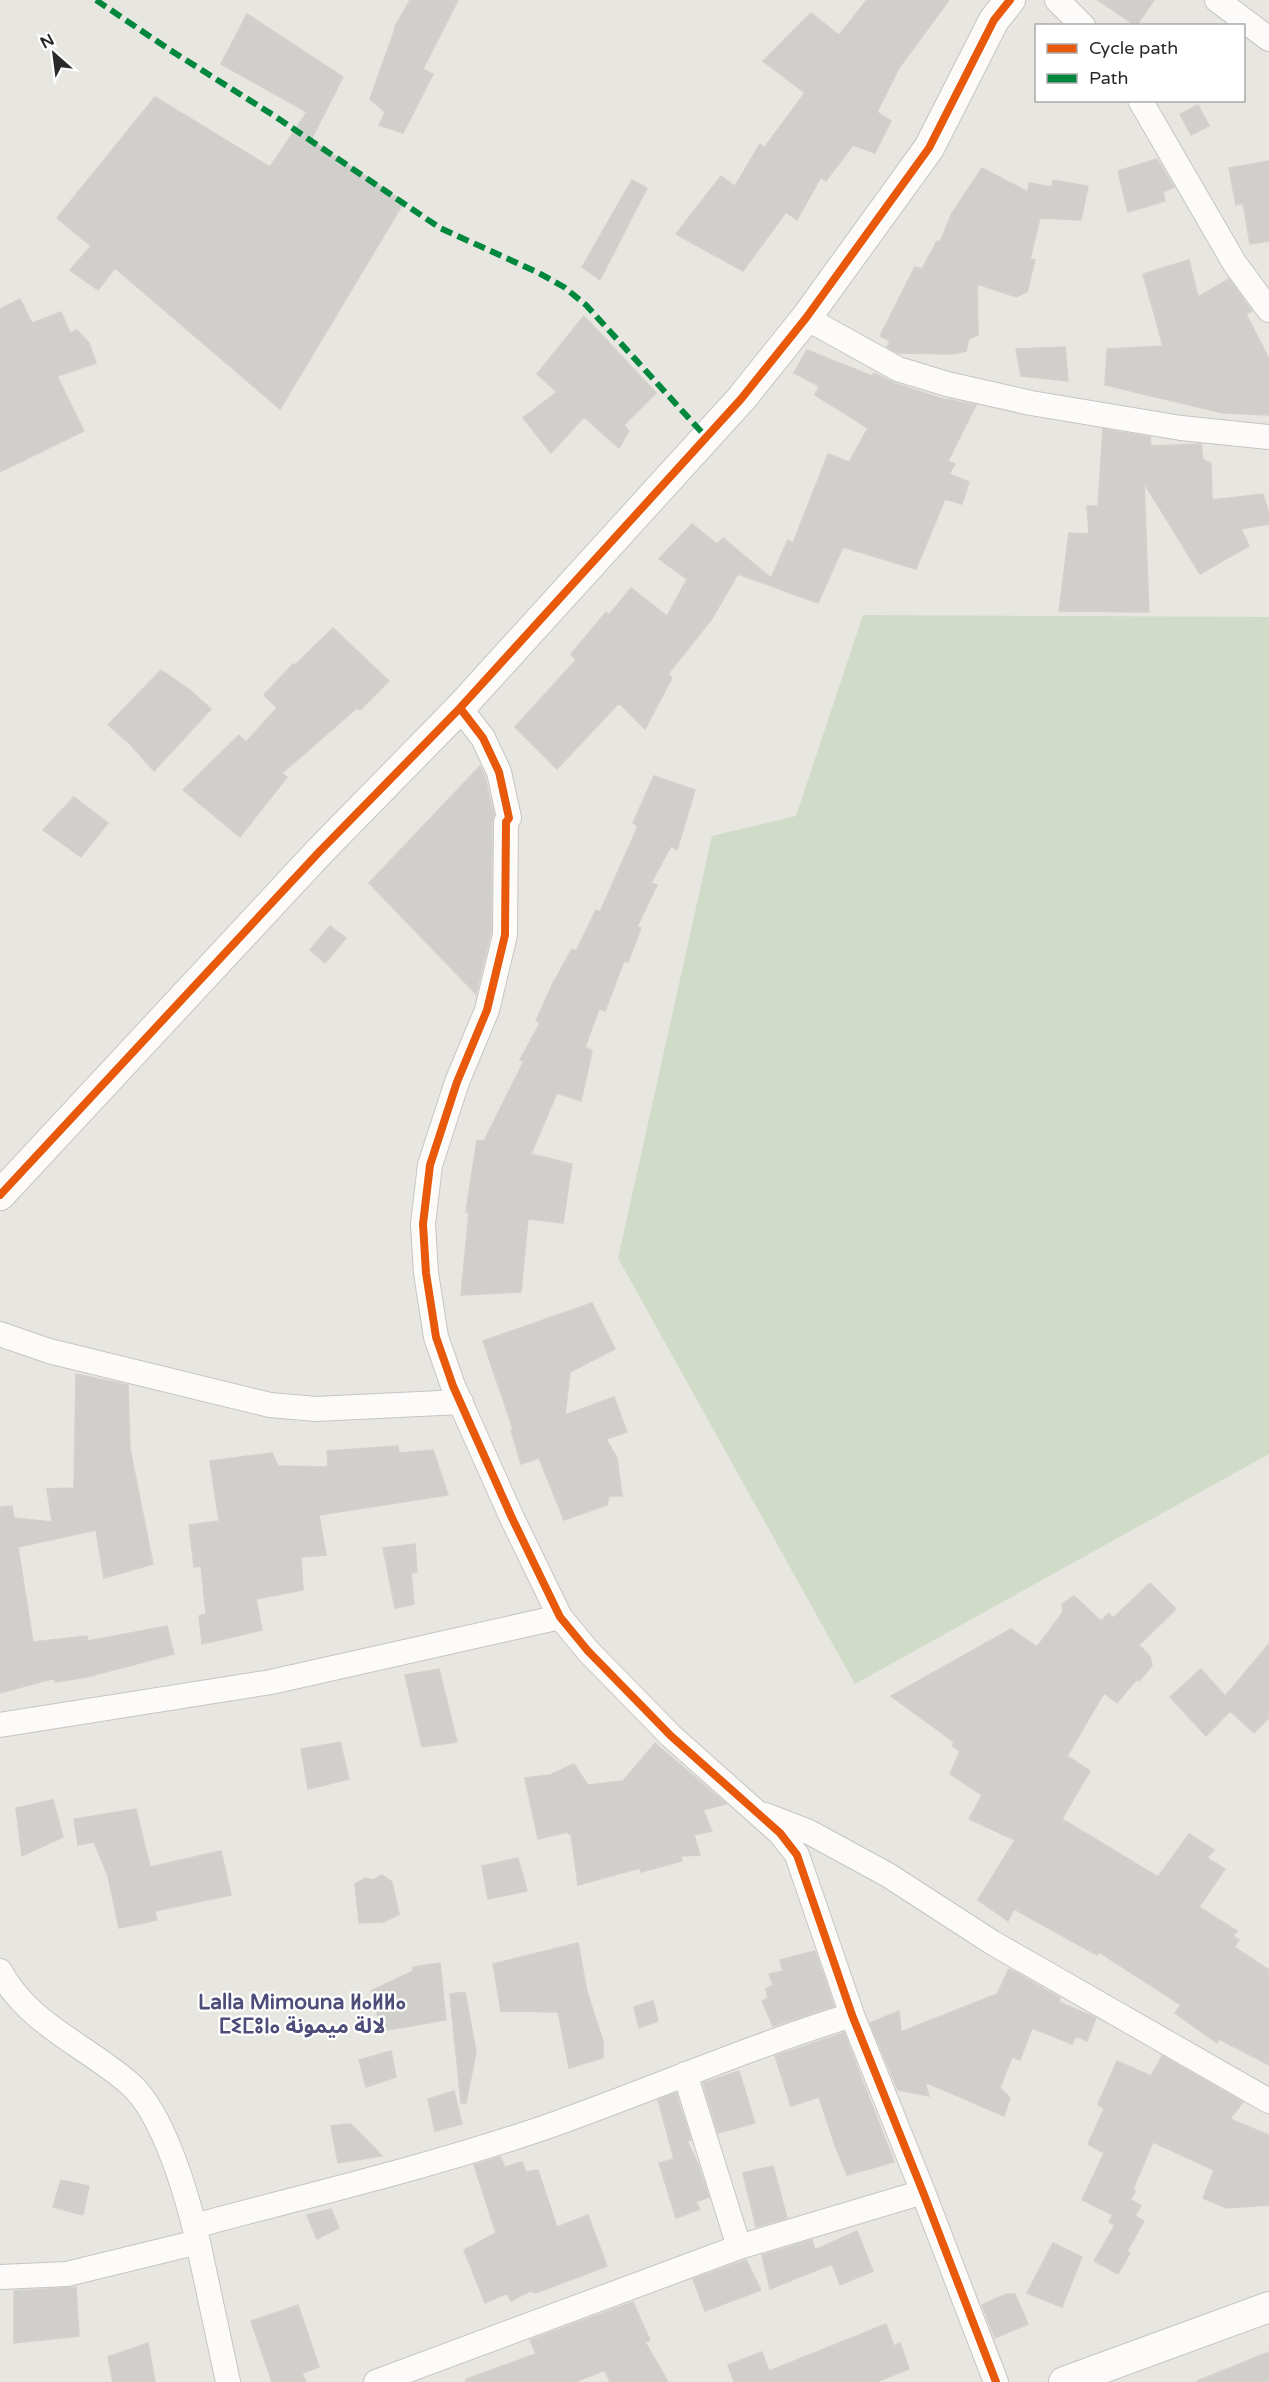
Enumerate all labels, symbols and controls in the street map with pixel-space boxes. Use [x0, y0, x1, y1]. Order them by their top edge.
north arrow [24, 24, 84, 84]
legend [1035, 24, 1245, 102]
text: N [37, 30, 58, 53]
text: Cycle path [1089, 37, 1178, 59]
text: Path [1089, 67, 1128, 89]
district label: Lalla Mimouna ⵍⴰⵍⵍⴰ ⵎⵉⵎⵓⵏⴰ لالة ميمونة [198, 1990, 406, 2039]

